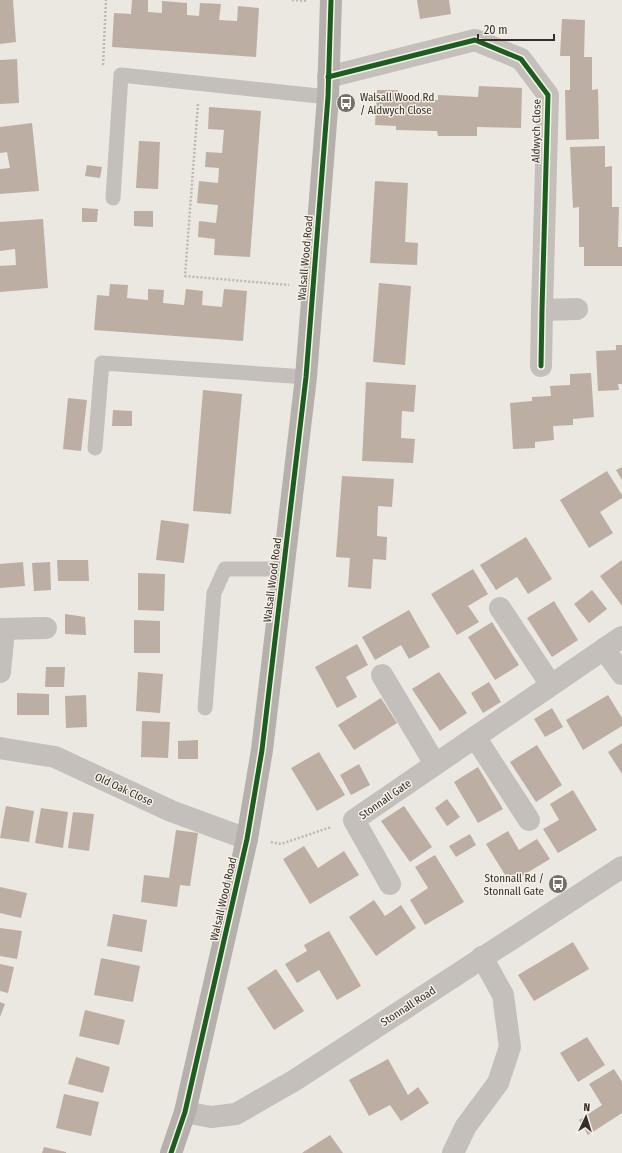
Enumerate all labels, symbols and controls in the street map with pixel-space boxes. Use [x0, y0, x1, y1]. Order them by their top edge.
scale bar [478, 16, 554, 42]
text: 20 m [484, 23, 508, 37]
place label: Walsall Wood Rd / Aldwych Close [360, 91, 434, 117]
bus stop icon: Walsall Wood Rd / Aldwych Close [335, 92, 357, 114]
street label: Aldwych Close [529, 99, 544, 163]
street label: Walsall Wood Road [295, 215, 316, 301]
street label: Walsall Wood Road [261, 537, 284, 623]
street label: Old Oak Close [93, 770, 155, 809]
street label: Stonnall Gate [357, 777, 414, 822]
street label: Walsall Wood Road [208, 856, 239, 942]
place label: Stonnall Rd / Stonnall Gate [484, 872, 544, 898]
bus stop icon: Stonnall Rd / Stonnall Gate [547, 873, 569, 895]
street label: Stonnall Road [378, 984, 438, 1029]
north arrow [566, 1097, 606, 1137]
text: N [583, 1101, 590, 1114]

